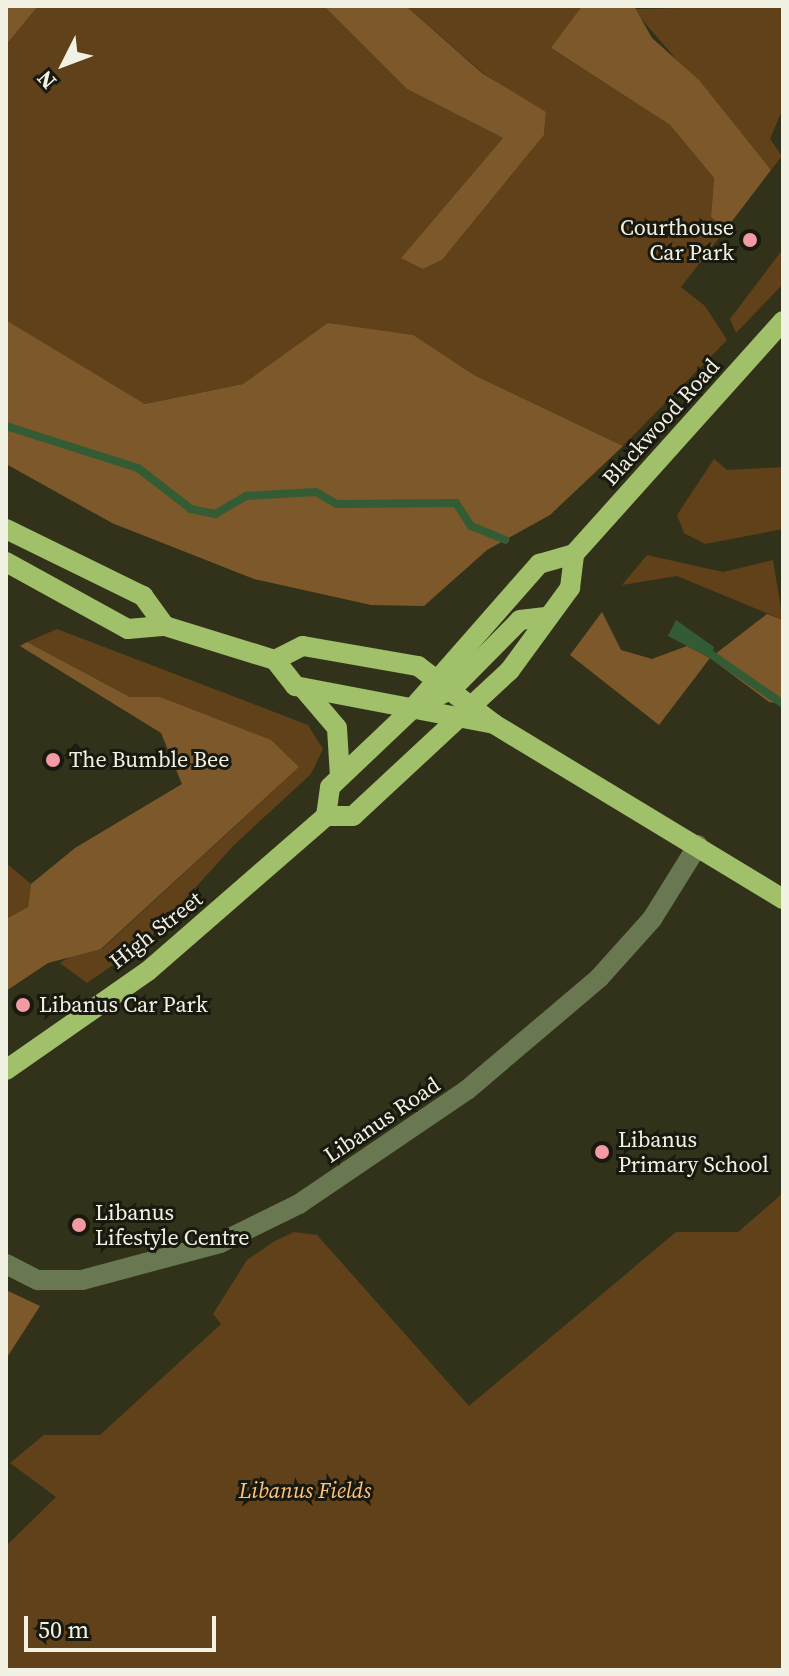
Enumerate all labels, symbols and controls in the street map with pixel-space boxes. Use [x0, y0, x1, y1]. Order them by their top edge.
north arrow [24, 24, 104, 104]
text: N [30, 64, 63, 96]
place label: Courthouse Car Park [620, 214, 734, 266]
marker: Courthouse Car Park [741, 231, 759, 249]
street label: Blackwood Road [597, 353, 725, 491]
place label: The Bumble Bee [69, 747, 230, 773]
marker: The Bumble Bee [44, 751, 62, 769]
street label: High Street [104, 886, 208, 974]
place label: Libanus Car Park [39, 992, 208, 1018]
marker: Libanus Car Park [14, 996, 32, 1014]
street label: Libanus Road [319, 1072, 445, 1168]
place label: Libanus Primary School [618, 1126, 769, 1178]
marker: Libanus Primary School [593, 1143, 611, 1161]
place label: Libanus Lifestyle Centre [95, 1199, 250, 1250]
marker: Libanus Lifestyle Centre [70, 1216, 88, 1234]
park label: Libanus Fields [239, 1478, 371, 1504]
scale bar [28, 1600, 220, 1650]
text: 50 m [38, 1613, 89, 1646]

